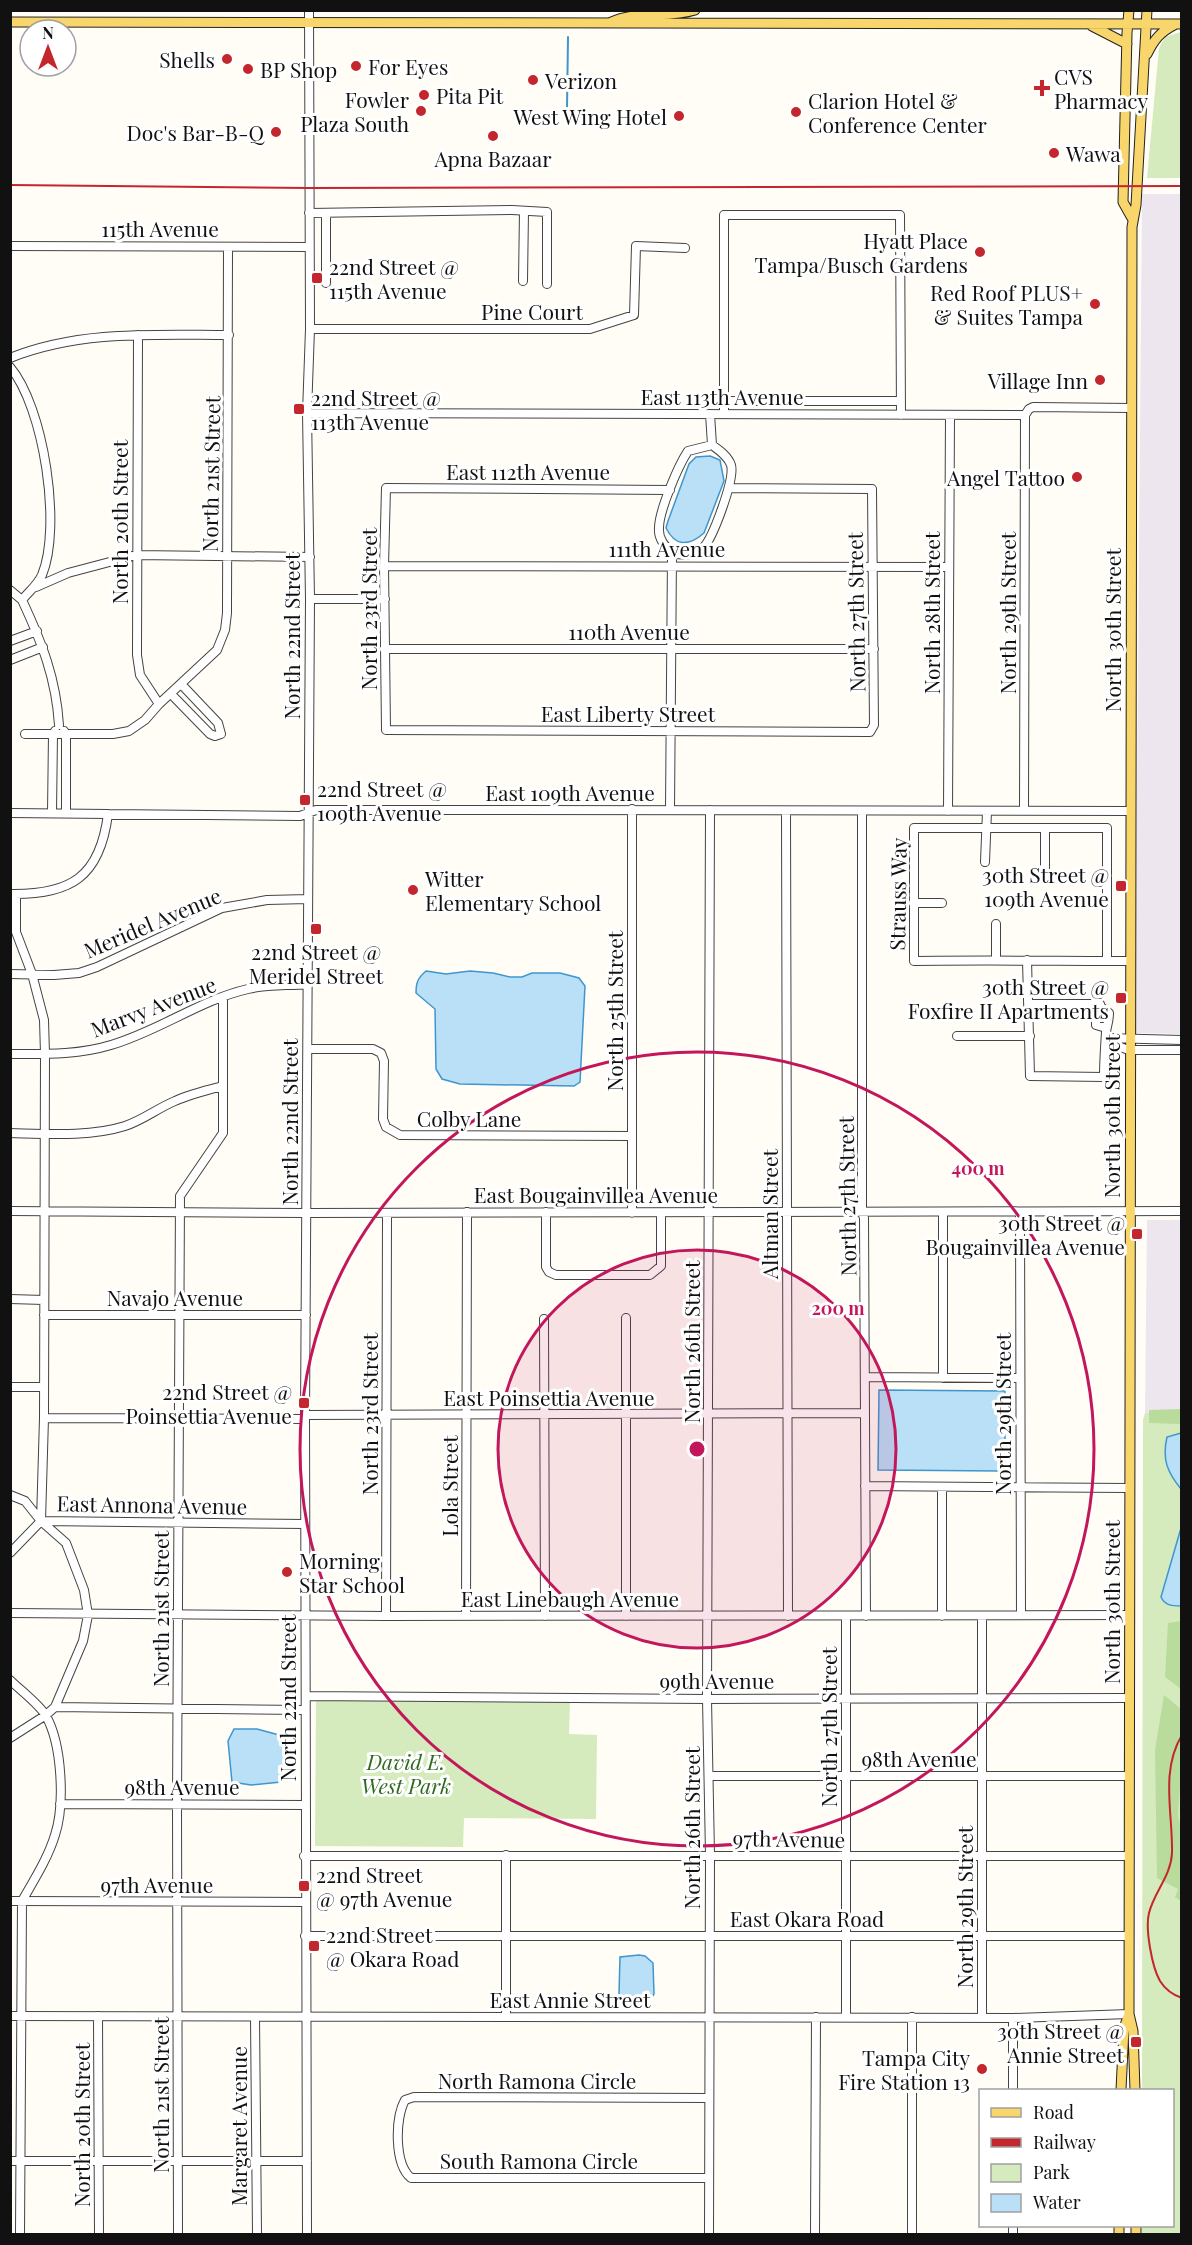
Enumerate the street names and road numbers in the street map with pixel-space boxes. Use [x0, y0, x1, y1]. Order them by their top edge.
street label: 115th Avenue [101, 214, 219, 242]
street label: Pine Court [481, 297, 583, 325]
street label: East 113th Avenue [640, 382, 804, 410]
street label: North 21st Street [195, 395, 225, 552]
street label: North 20th Street [105, 439, 133, 604]
street label: East 112th Avenue [446, 457, 610, 485]
street label: North 23rd Street [354, 527, 382, 690]
street label: North 27th Street [840, 531, 870, 692]
street label: North 28th Street [917, 531, 945, 694]
street label: North 29th Street [993, 531, 1021, 694]
street label: 111th Avenue [609, 534, 725, 562]
street label: North 30th Street [1098, 548, 1126, 712]
street label: North 22nd Street [277, 552, 305, 719]
street label: 110th Avenue [568, 617, 690, 645]
street label: East Liberty Street [541, 699, 716, 727]
street label: East 109th Avenue [485, 778, 655, 806]
street label: Strauss Way [882, 837, 912, 951]
street label: Meridel Avenue [79, 880, 225, 964]
street label: North 25th Street [600, 930, 628, 1091]
street label: Marvy Avenue [86, 969, 220, 1043]
street label: North 30th Street [1097, 1034, 1125, 1198]
street label: North 22nd Street [275, 1038, 303, 1205]
street label: Colby Lane [417, 1104, 521, 1132]
street label: North 27th Street [831, 1115, 861, 1276]
street label: Altman Street [755, 1148, 783, 1280]
street label: East Bougainvillea Avenue [474, 1180, 718, 1208]
street label: North 26th Street [677, 1260, 705, 1423]
street label: Navajo Avenue [107, 1283, 243, 1311]
street label: North 23rd Street [355, 1332, 383, 1495]
street label: North 29th Street [988, 1332, 1016, 1495]
street label: East Poinsettia Avenue [443, 1383, 655, 1411]
street label: Lola Street [435, 1435, 463, 1537]
street label: East Annona Avenue [56, 1488, 248, 1520]
street label: North 30th Street [1097, 1520, 1125, 1684]
street label: North 21st Street [146, 1530, 174, 1687]
street label: East Linebaugh Avenue [461, 1584, 679, 1612]
street label: North 22nd Street [273, 1614, 301, 1781]
street label: North 27th Street [814, 1646, 842, 1807]
street label: 99th Avenue [660, 1666, 774, 1694]
street label: 98th Avenue [861, 1744, 977, 1772]
street label: North 26th Street [677, 1746, 705, 1909]
street label: 98th Avenue [124, 1772, 240, 1800]
street label: 97th Avenue [732, 1823, 846, 1853]
street label: North 29th Street [950, 1825, 978, 1988]
street label: 97th Avenue [101, 1870, 213, 1898]
street label: East Okara Road [730, 1904, 884, 1932]
street label: East Annie Street [490, 1985, 651, 2013]
street label: North 21st Street [146, 2016, 174, 2173]
street label: North 20th Street [67, 2042, 95, 2207]
street label: Margaret Avenue [224, 2046, 252, 2206]
street label: North Ramona Circle [438, 2066, 636, 2094]
street label: South Ramona Circle [440, 2146, 638, 2174]

